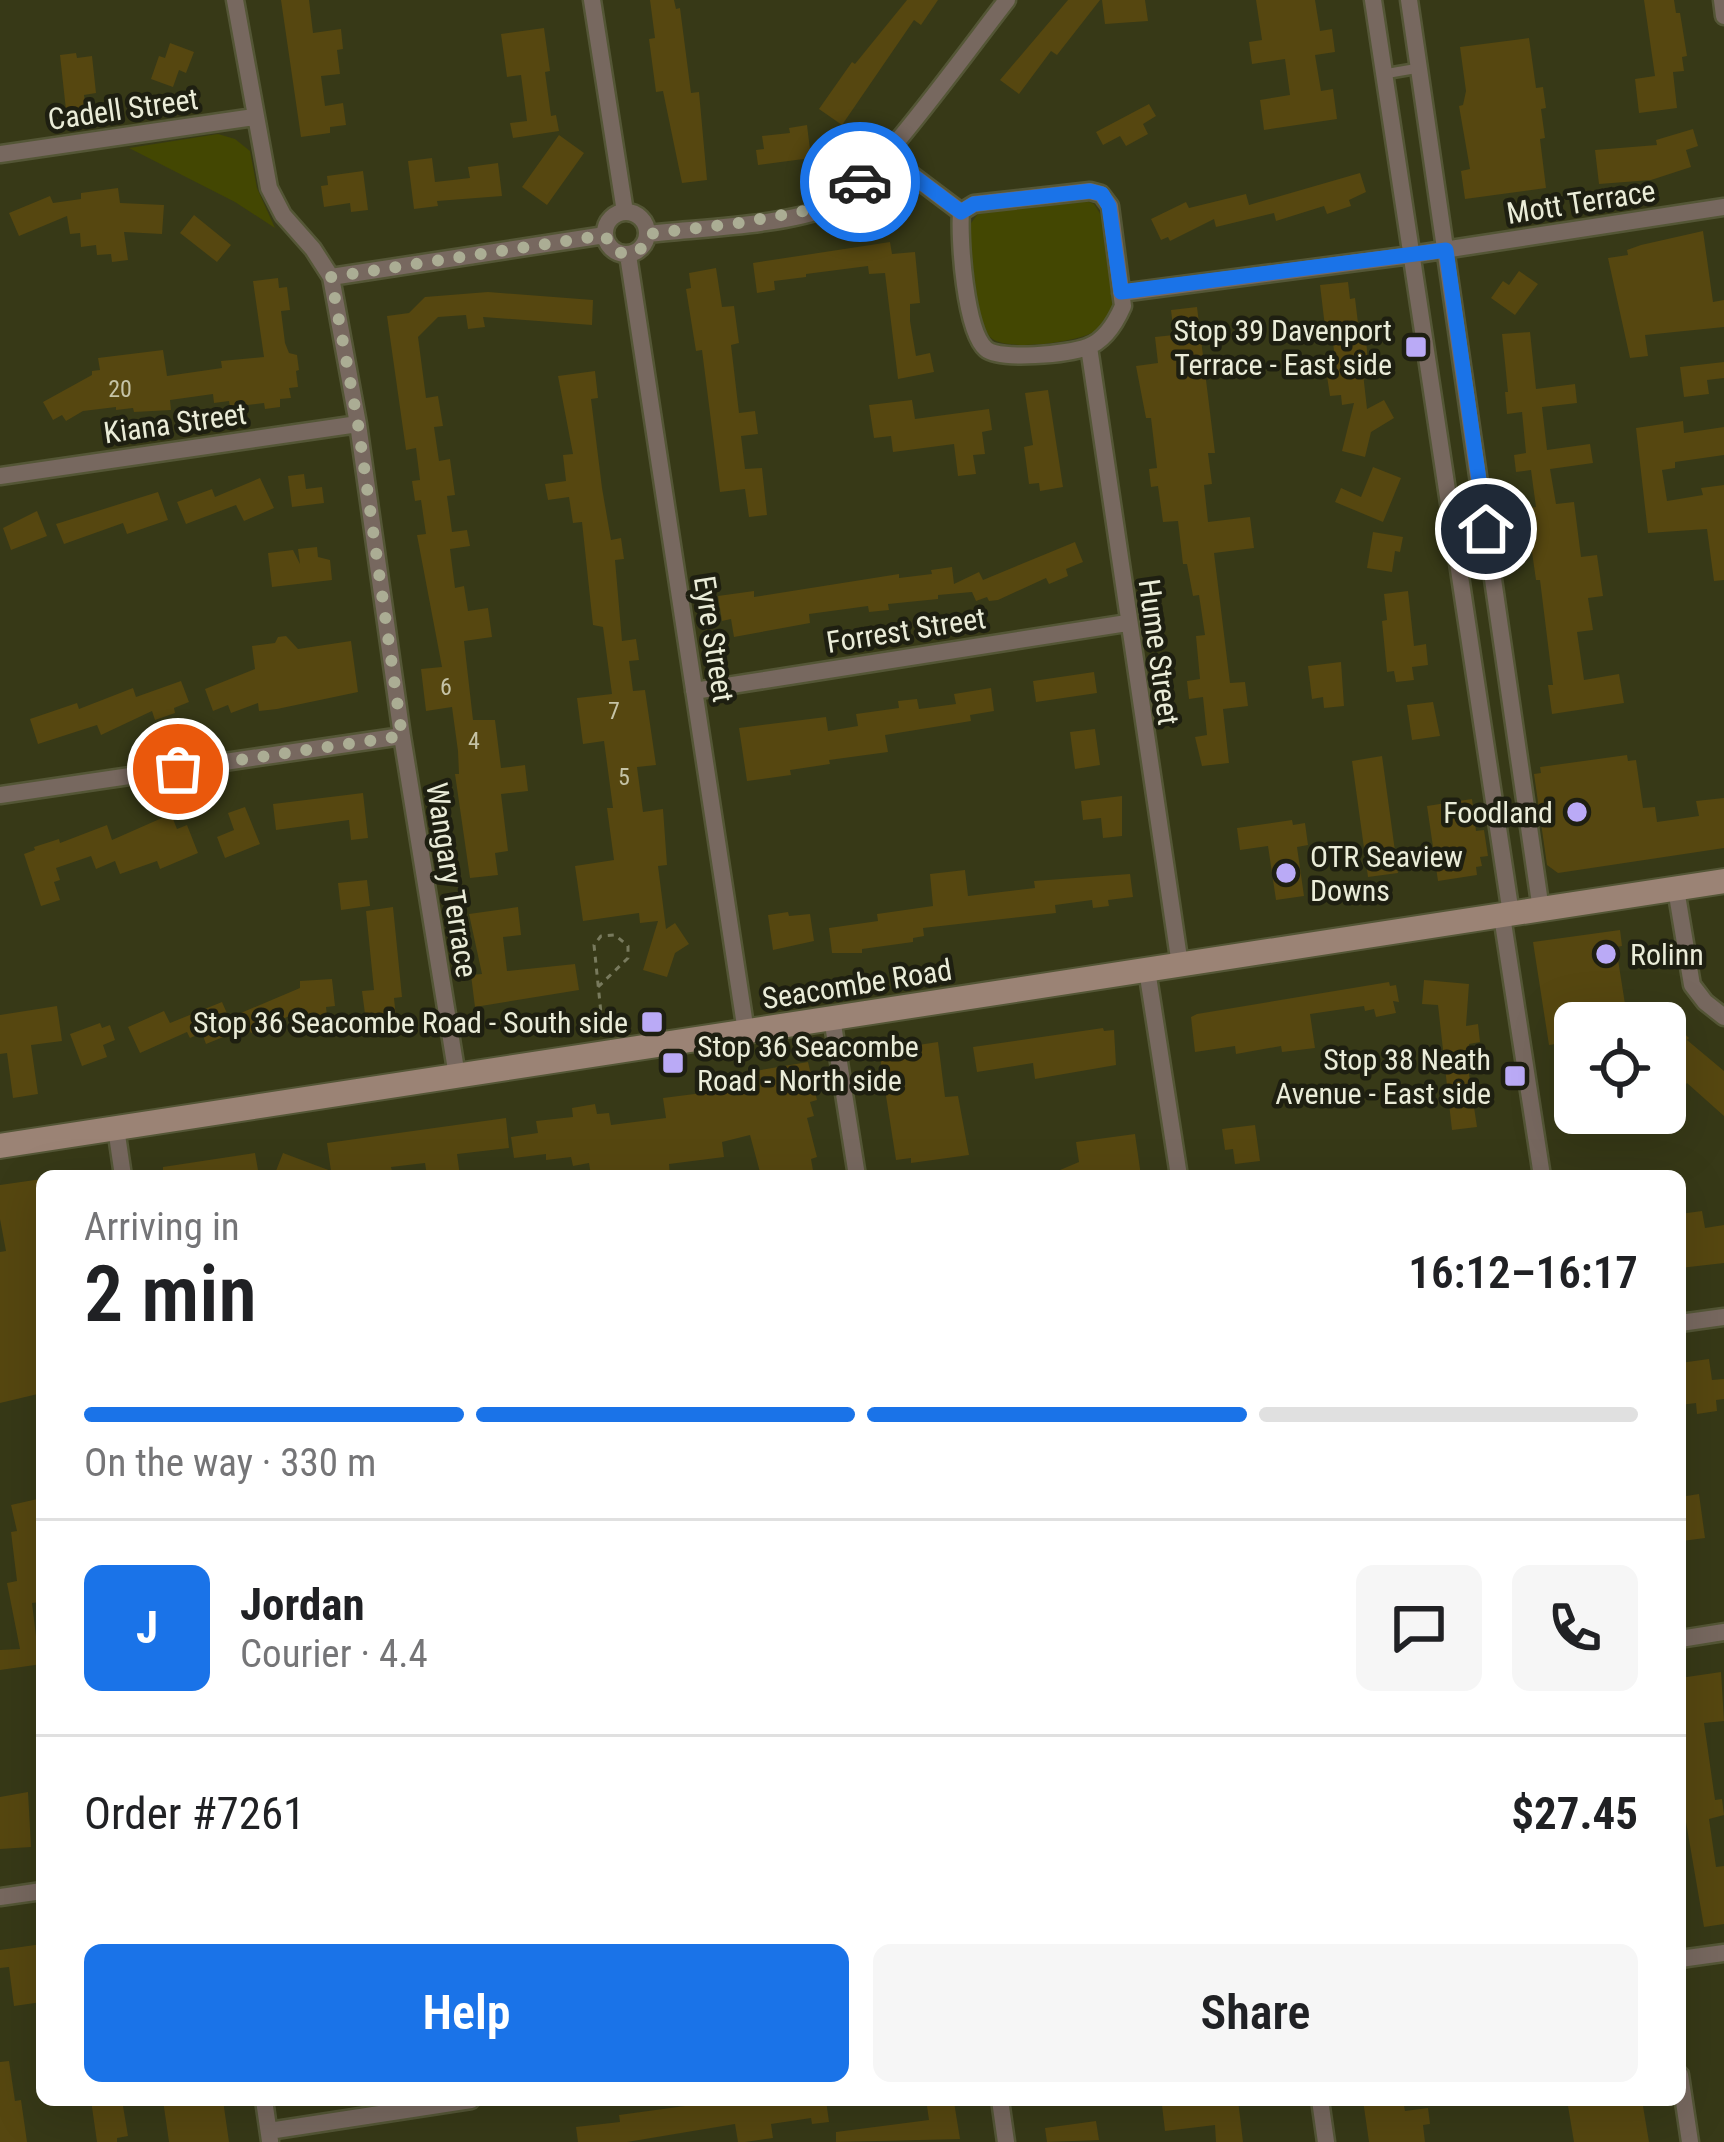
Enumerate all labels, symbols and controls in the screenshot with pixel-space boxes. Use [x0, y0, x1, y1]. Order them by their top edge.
street label: Cadell Street [46, 81, 200, 137]
courier [800, 122, 920, 242]
icon: car [827, 149, 893, 215]
street label: Mott Terrace [1504, 173, 1658, 231]
place label: Stop 39 Davenport Terrace - East side [1174, 313, 1392, 382]
marker: Stop 39 Davenport Terrace - East side [1403, 334, 1429, 360]
house number: 20 [108, 375, 132, 403]
street label: Kiana Street [101, 396, 249, 450]
pin [1435, 478, 1537, 580]
icon: home [1453, 496, 1519, 562]
street label: Eyre Street [687, 573, 741, 705]
street label: Hume Street [1131, 577, 1187, 727]
street label: Forrest Street [824, 600, 988, 660]
house number: 6 [440, 673, 452, 701]
house number: 7 [608, 697, 620, 725]
pin [127, 718, 229, 820]
house number: 4 [468, 727, 480, 755]
icon: bag [145, 736, 211, 802]
house number: 5 [618, 763, 630, 791]
street label: Wangary Terrace [419, 780, 485, 980]
place label: Foodland [1443, 795, 1553, 830]
marker: Foodland [1564, 799, 1590, 825]
place label: OTR Seaview Downs [1310, 839, 1463, 908]
marker: OTR Seaview Downs [1273, 860, 1299, 886]
place label: Rolinn [1630, 937, 1704, 972]
marker: Rolinn [1593, 941, 1619, 967]
street label: Seacombe Road [760, 952, 954, 1016]
map controls [1554, 1002, 1686, 1134]
button: locate [1554, 1002, 1686, 1134]
place label: Stop 36 Seacombe Road - South side [193, 1005, 628, 1040]
marker: Stop 36 Seacombe Road - South side [639, 1009, 665, 1035]
place label: Stop 36 Seacombe Road - North side [697, 1029, 919, 1098]
place label: Stop 38 Neath Avenue - East side [1275, 1042, 1491, 1111]
marker: Stop 36 Seacombe Road - North side [660, 1050, 686, 1076]
marker: Stop 38 Neath Avenue - East side [1502, 1063, 1528, 1089]
text: Arriving in [84, 1204, 240, 1250]
text: 16:12–16:17 [1408, 1246, 1638, 1299]
text: 2 min [84, 1249, 257, 1340]
text: On the way · 330 m [84, 1440, 376, 1486]
button: chat [1356, 1565, 1482, 1691]
button: phone [1512, 1565, 1638, 1691]
text: Jordan [240, 1578, 365, 1631]
text: J [136, 1601, 158, 1654]
text: Courier · 4.4 [240, 1631, 428, 1677]
text: Order #7261 [84, 1787, 305, 1840]
text: $27.45 [1511, 1787, 1638, 1840]
button: Help [84, 1944, 849, 2082]
button: Share [873, 1944, 1638, 2082]

